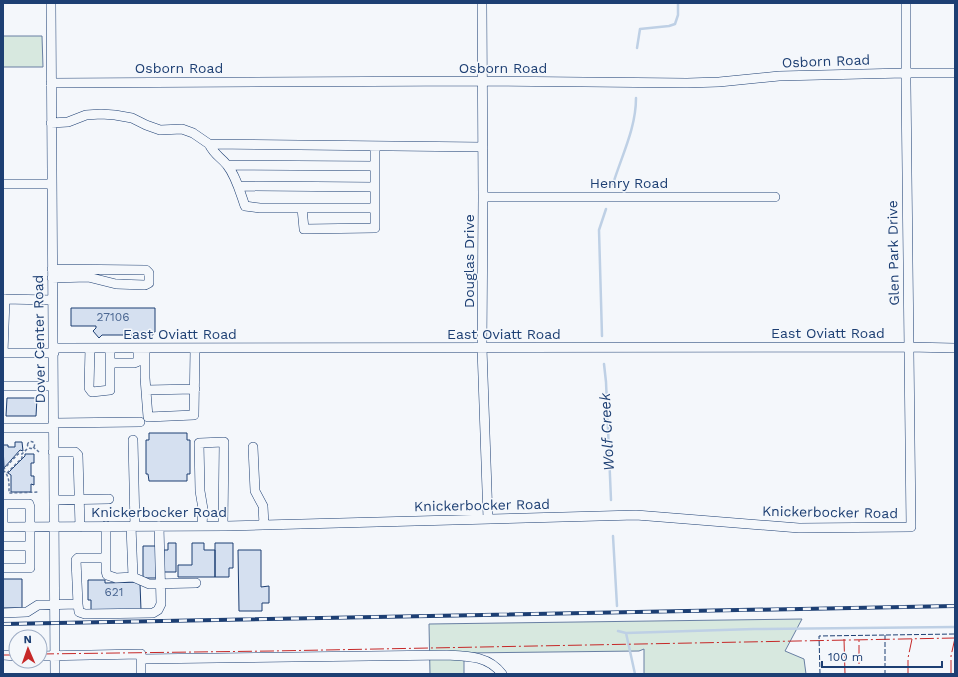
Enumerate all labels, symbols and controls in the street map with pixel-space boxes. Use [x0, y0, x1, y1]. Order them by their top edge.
street label: Osborn Road [782, 51, 870, 71]
street label: Osborn Road [135, 60, 223, 76]
street label: Osborn Road [459, 60, 547, 76]
street label: Henry Road [590, 175, 668, 191]
street label: Glen Park Drive [884, 200, 902, 306]
street label: Douglas Drive [461, 214, 477, 308]
street label: Dover Center Road [30, 275, 48, 403]
house number: 27106 [97, 310, 129, 324]
street label: East Oviatt Road [771, 325, 885, 341]
street label: East Oviatt Road [123, 326, 237, 342]
street label: East Oviatt Road [447, 326, 561, 342]
water label: Wolf Creek [596, 392, 618, 472]
street label: Knickerbocker Road [414, 496, 550, 514]
street label: Knickerbocker Road [762, 503, 898, 521]
street label: Knickerbocker Road [91, 504, 227, 520]
house number: 621 [105, 585, 123, 599]
north arrow [8, 629, 48, 669]
text: N [23, 633, 32, 646]
scale bar [822, 643, 942, 669]
text: 100 m [828, 650, 863, 664]

